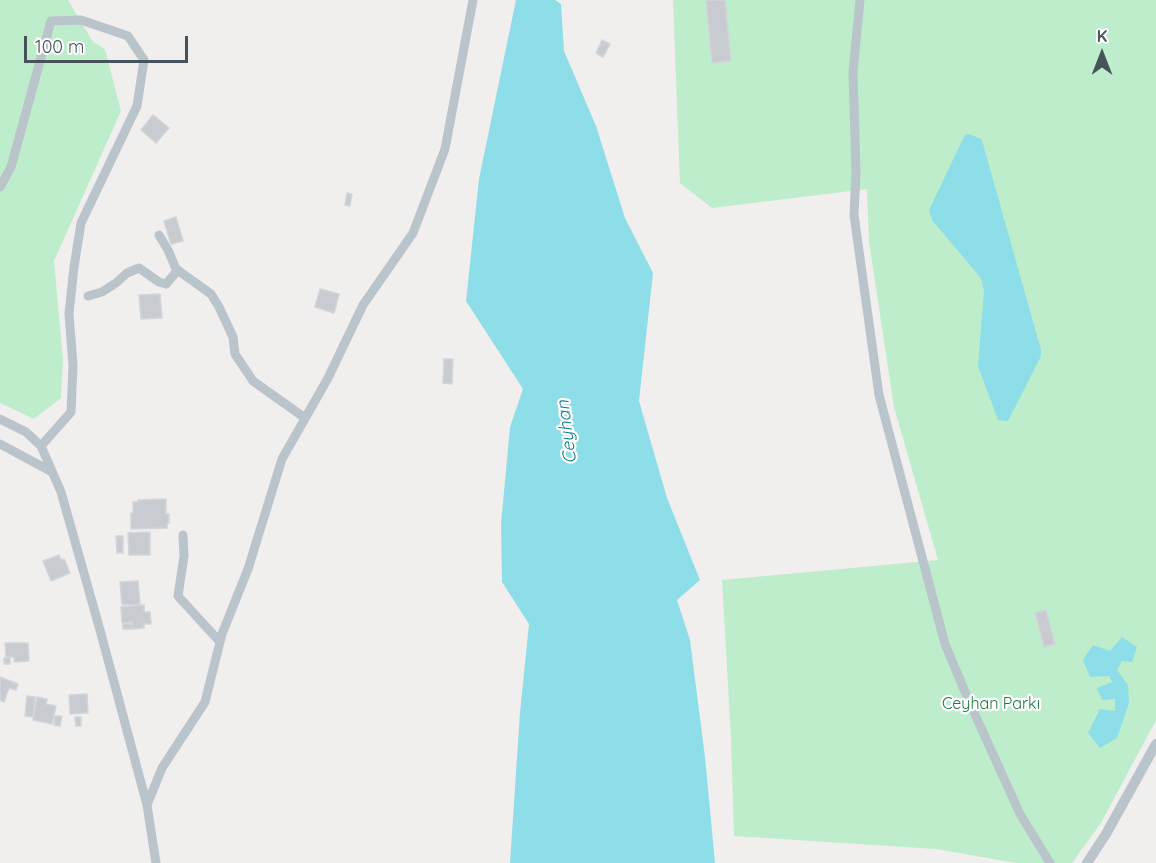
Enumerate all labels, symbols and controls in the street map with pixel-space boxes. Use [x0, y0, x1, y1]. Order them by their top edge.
scale bar [27, 24, 190, 62]
north arrow [1072, 24, 1132, 84]
text: K [1097, 26, 1107, 46]
text: 100 m [35, 35, 84, 58]
water label: Ceyhan [552, 399, 582, 465]
park label: Ceyhan Parkı [942, 694, 1040, 714]

